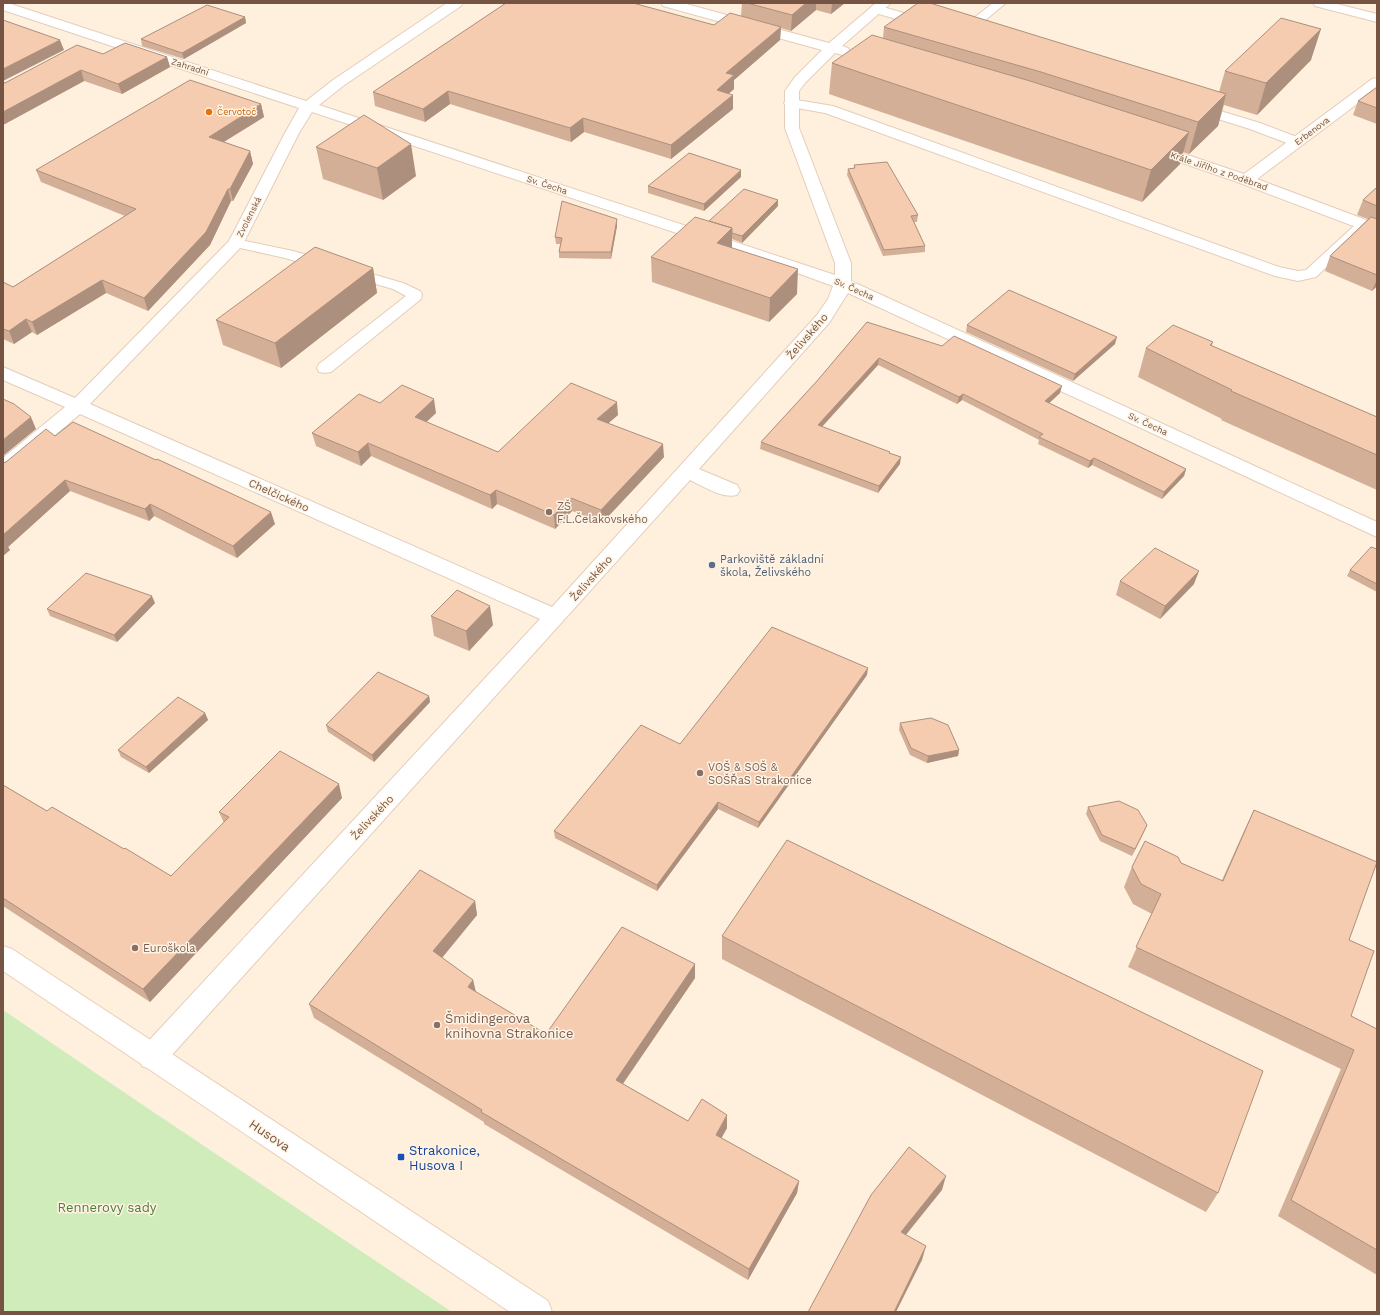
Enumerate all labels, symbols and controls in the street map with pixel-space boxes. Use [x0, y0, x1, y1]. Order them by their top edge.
street label: Zahradní [170, 56, 210, 78]
place label: Červotoč [217, 106, 256, 117]
marker: Červotoč [204, 107, 214, 117]
street label: Erbenova [1293, 115, 1331, 147]
street label: Krále Jiřího z Poděbrad [1169, 150, 1269, 192]
street label: Sv. Čecha [525, 173, 569, 196]
street label: Zvolenská [235, 195, 263, 239]
street label: Sv. Čecha [833, 275, 876, 302]
street label: Želivského [783, 310, 831, 362]
street label: Sv. Čecha [1127, 410, 1170, 437]
street label: Chelčického [246, 476, 311, 515]
place label: ZŠ F.L.Čelakovského [557, 499, 648, 526]
marker: ZŠ F.L.Čelakovského [544, 507, 554, 517]
street label: Želivského [567, 552, 615, 604]
place label: Parkoviště základní škola, Želivského [720, 553, 824, 579]
marker: Parkoviště základní škola, Želivského [707, 560, 717, 570]
place label: VOŠ & SOŠ & SOŠŘaS Strakonice [708, 760, 812, 787]
marker: VOŠ & SOŠ & SOŠŘaS Strakonice [695, 768, 705, 778]
street label: Želivského [348, 792, 396, 842]
place label: Euroškola [143, 942, 196, 955]
marker: Euroškola [130, 943, 140, 953]
place label: Šmidingerova knihovna Strakonice [445, 1010, 574, 1041]
marker: Šmidingerova knihovna Strakonice [432, 1020, 442, 1030]
street label: Husova [246, 1116, 294, 1155]
place label: Strakonice, Husova I [409, 1143, 480, 1173]
marker: Strakonice, Husova I [396, 1152, 406, 1162]
park label: Rennerovy sady [57, 1200, 157, 1215]

